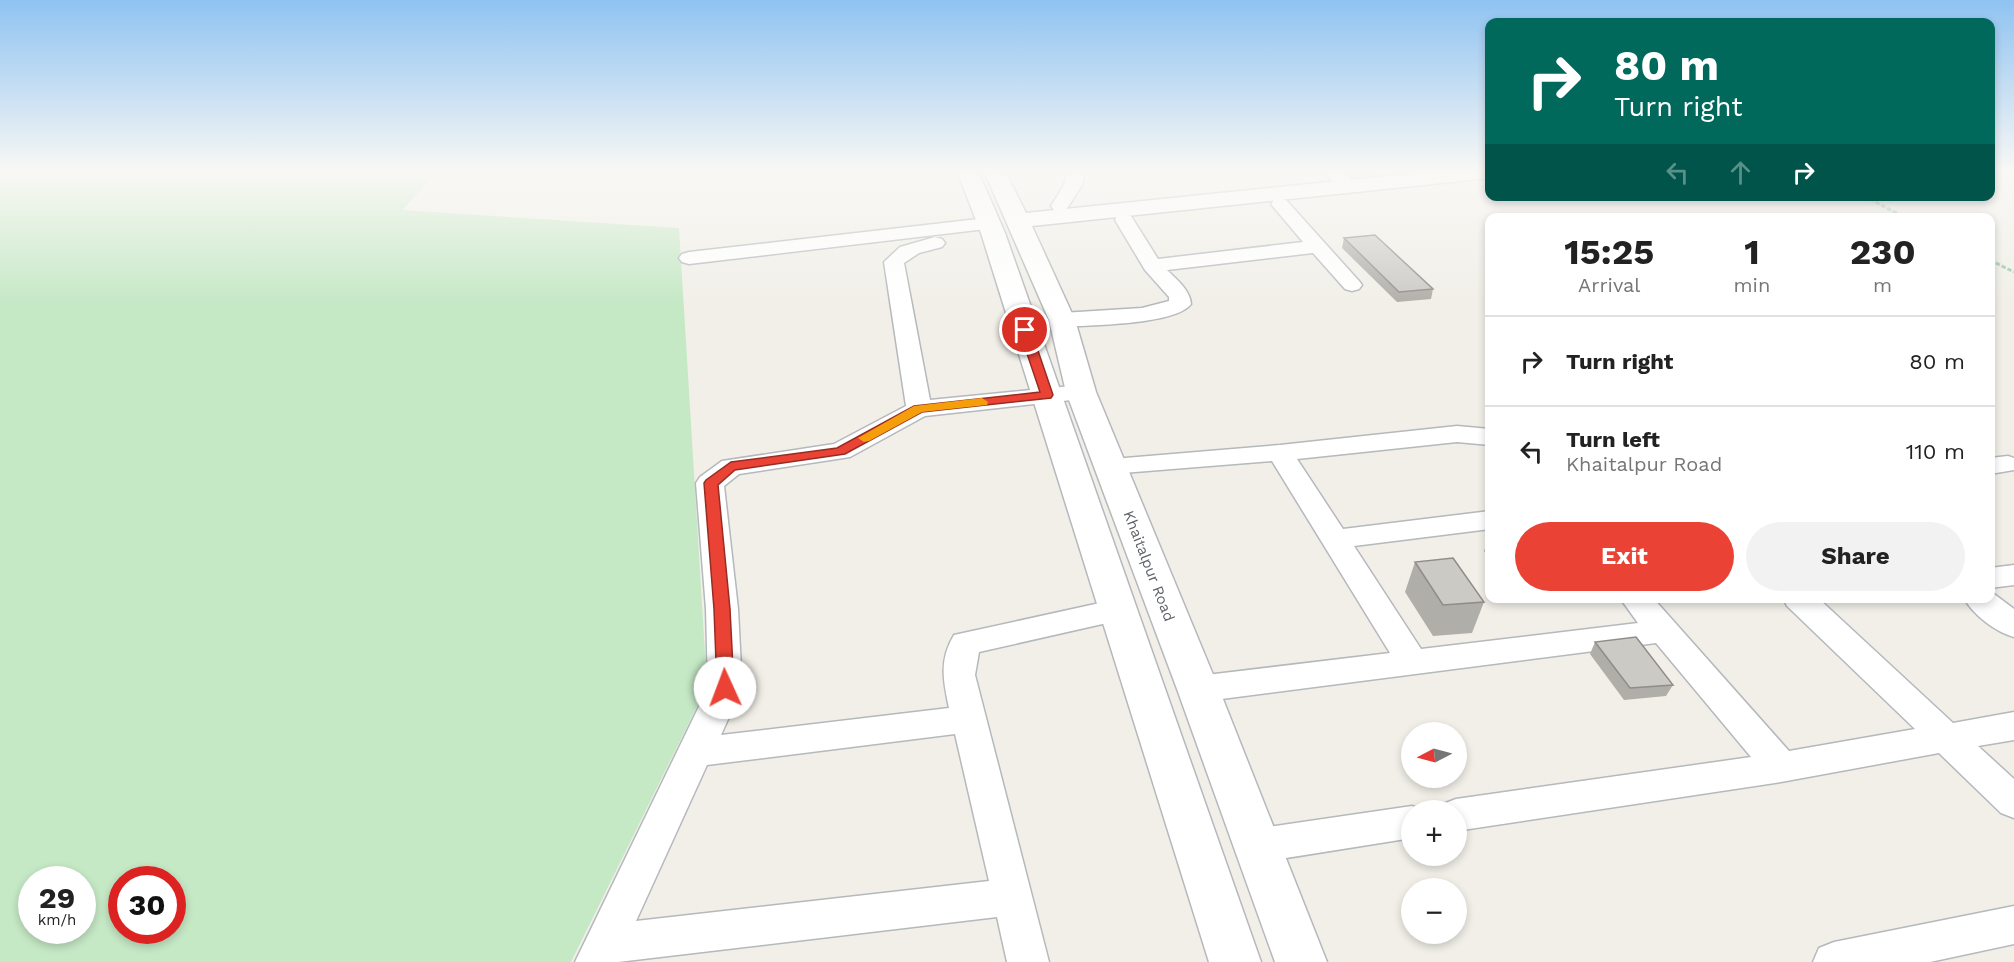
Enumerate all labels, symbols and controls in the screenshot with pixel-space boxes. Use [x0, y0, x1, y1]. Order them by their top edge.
text: 80 m [1614, 41, 1719, 90]
icon: right [1515, 42, 1593, 120]
text: Turn right [1614, 91, 1743, 123]
icon: left [1661, 156, 1694, 189]
icon: ahead [1724, 156, 1757, 189]
icon: right [1787, 156, 1820, 189]
text: 15:25 [1564, 231, 1654, 273]
text: 1 [1744, 231, 1760, 273]
text: 230 [1850, 231, 1916, 273]
text: Arrival [1578, 273, 1640, 297]
text: min [1734, 273, 1770, 297]
text: m [1873, 273, 1892, 297]
pin [999, 304, 1050, 355]
icon: arrive [1008, 313, 1041, 346]
icon: right [1515, 345, 1548, 378]
text: Turn right [1566, 349, 1673, 374]
text: 80 m [1909, 349, 1965, 374]
text: Turn left [1566, 427, 1660, 452]
icon: left [1515, 435, 1548, 468]
text: 110 m [1906, 439, 1965, 464]
text: Khaitalpur Road [1566, 452, 1722, 476]
street label: Khaitalpur Road [1120, 508, 1178, 624]
button: Exit [1515, 522, 1734, 591]
button: Share [1746, 522, 1965, 591]
position arrow [693, 656, 757, 720]
north arrow [1401, 722, 1467, 788]
map controls [1401, 722, 1467, 944]
button: + [1401, 800, 1467, 866]
speed limit sign: 30 [108, 866, 186, 944]
button: − [1401, 878, 1467, 944]
text: 29 [39, 880, 75, 915]
text: km/h [38, 911, 76, 929]

